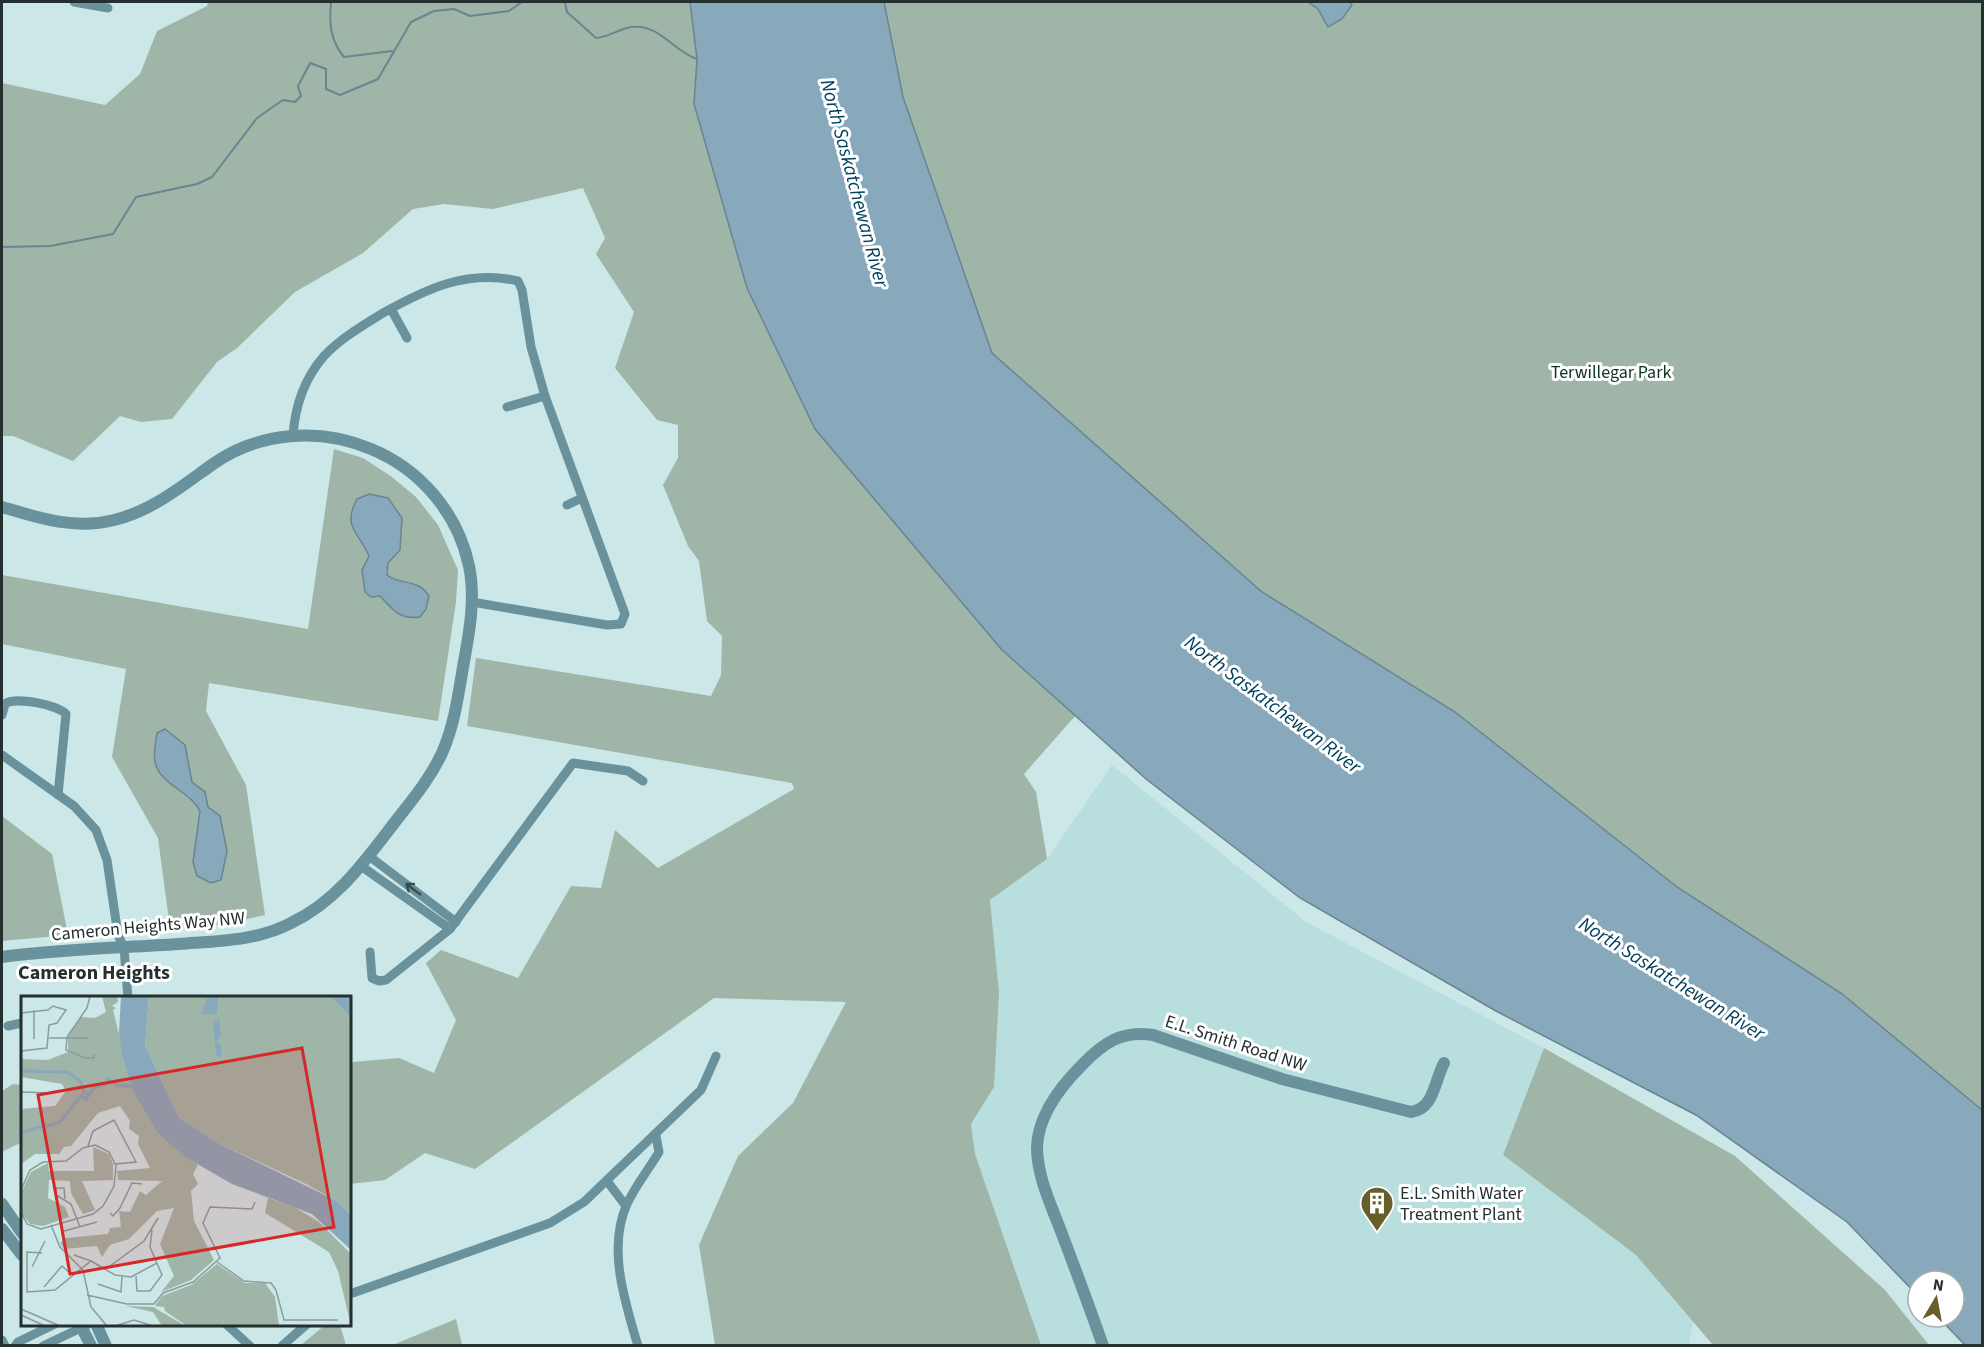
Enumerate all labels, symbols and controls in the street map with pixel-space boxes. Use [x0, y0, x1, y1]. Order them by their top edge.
water label: North Saskatchewan River [813, 76, 896, 292]
park label: Terwillegar Park [1551, 360, 1671, 385]
water label: North Saskatchewan River [1178, 629, 1367, 781]
one-way arrow [405, 883, 421, 895]
street label: Cameron Heights Way NW [50, 906, 246, 947]
water label: North Saskatchewan River [1573, 910, 1771, 1048]
district label: Cameron Heights [18, 959, 170, 987]
inset map [21, 996, 351, 1326]
street label: E.L. Smith Road NW [1162, 1009, 1310, 1078]
place label: E.L. Smith Water Treatment Plant [1400, 1181, 1524, 1227]
building icon: E.L. Smith Water Treatment Plant [1359, 1185, 1395, 1232]
north arrow [1906, 1269, 1966, 1329]
text: N [1931, 1273, 1946, 1297]

